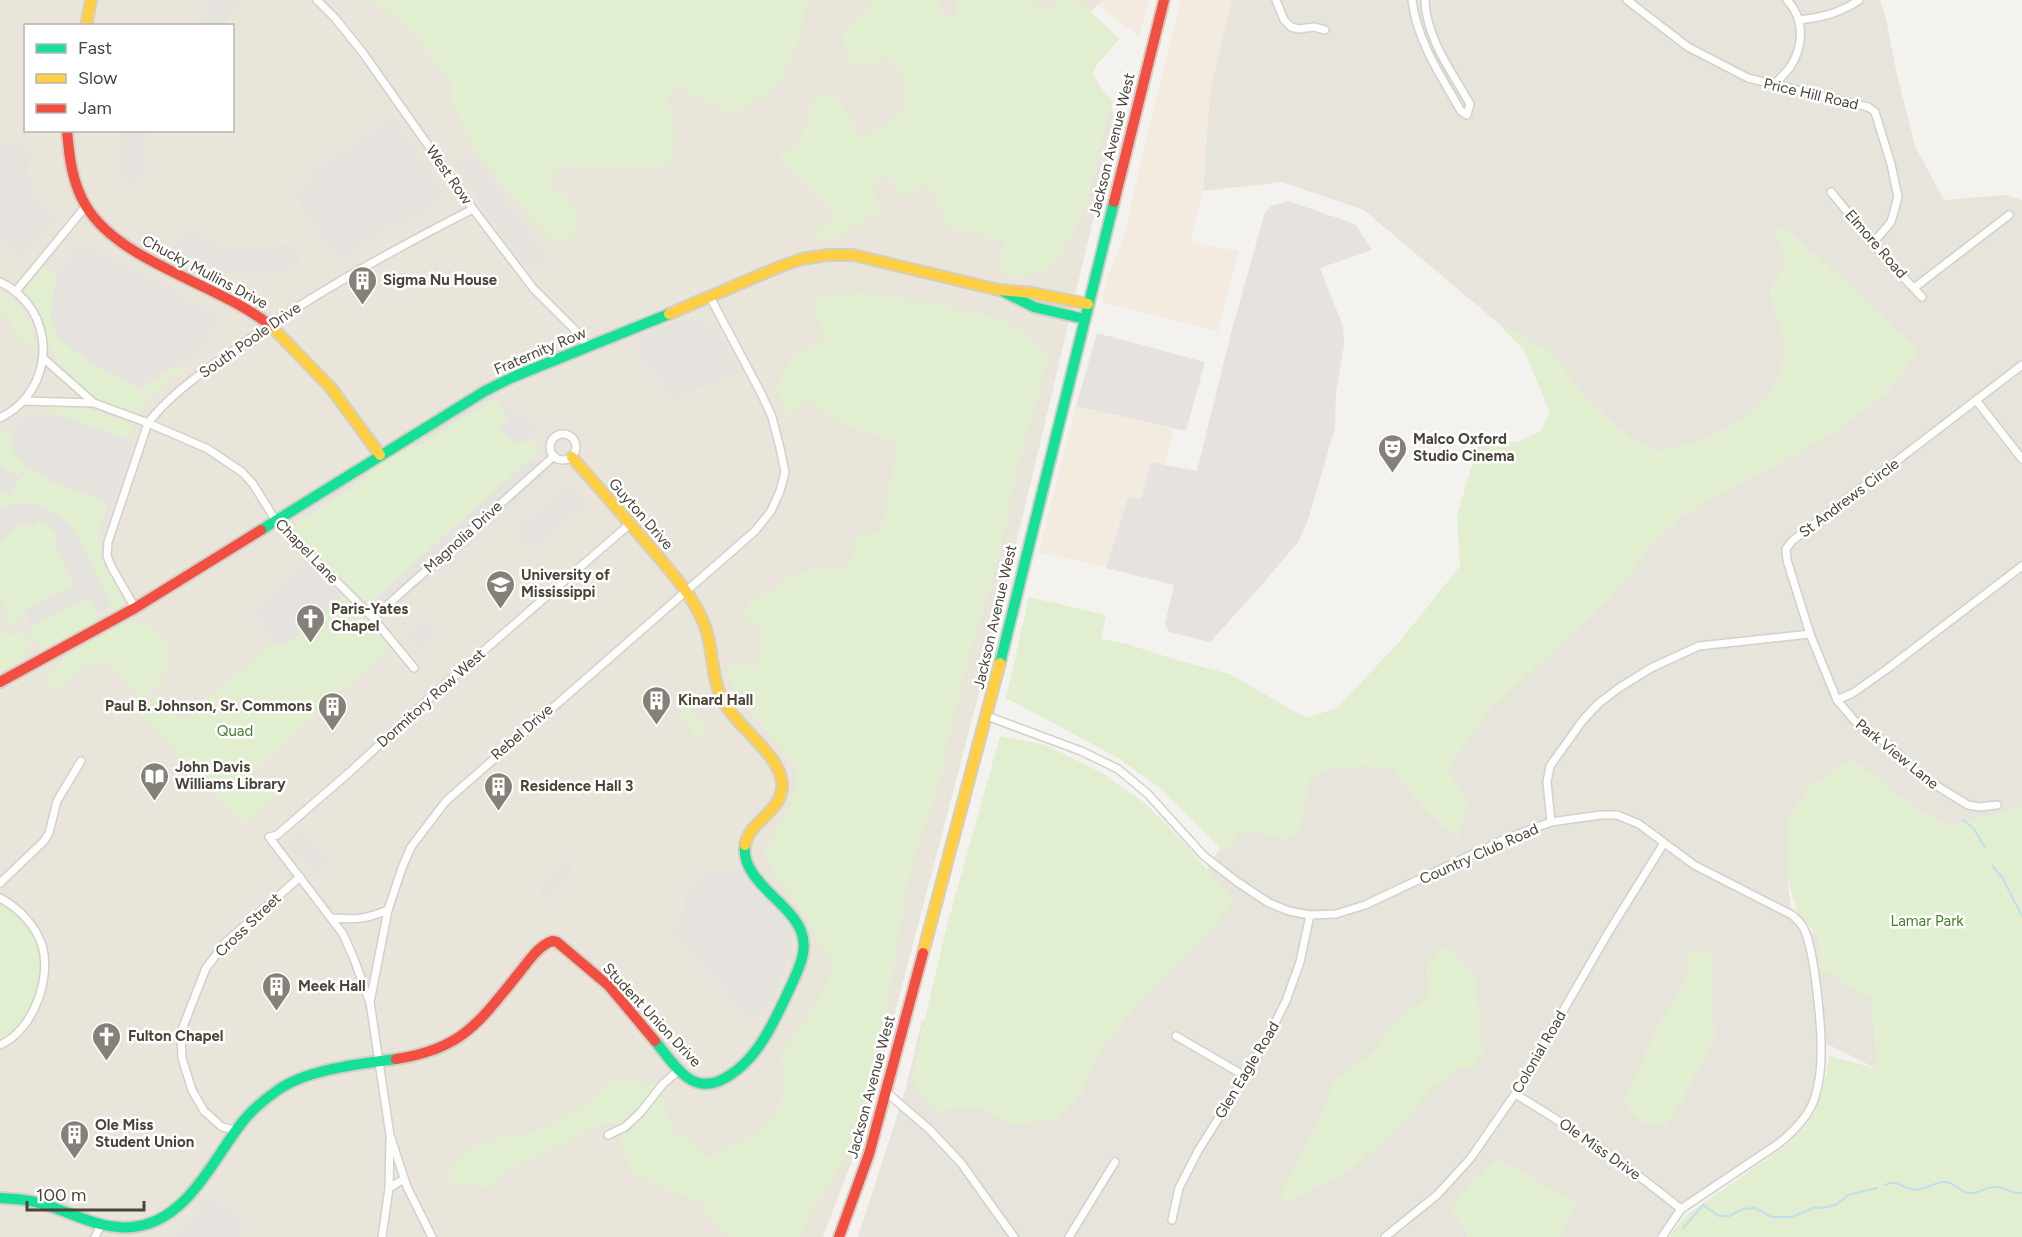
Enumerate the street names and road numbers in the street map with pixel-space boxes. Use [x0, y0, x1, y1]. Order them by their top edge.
street label: Jackson Avenue West [1085, 71, 1139, 219]
street label: Price Hill Road [1762, 74, 1860, 114]
street label: West Row [422, 142, 476, 208]
street label: Elmore Road [1841, 206, 1911, 282]
street label: Chucky Mullins Drive [139, 231, 271, 313]
street label: South Poole Drive [196, 298, 304, 382]
street label: Fraternity Row [491, 323, 589, 379]
street label: St Andrews Circle [1796, 455, 1902, 541]
street label: Guyton Drive [605, 475, 677, 553]
street label: Magnolia Drive [420, 497, 506, 577]
street label: Chapel Lane [272, 515, 342, 587]
street label: Jackson Avenue West [970, 543, 1020, 691]
street label: Dormitory Row West [373, 644, 489, 751]
street label: Rebel Drive [487, 700, 557, 764]
street label: Park View Lane [1852, 715, 1942, 793]
street label: Country Club Road [1417, 820, 1541, 888]
street label: Cross Street [211, 889, 285, 961]
street label: Student Union Drive [599, 959, 705, 1071]
street label: Colonial Road [1508, 1007, 1570, 1097]
street label: Jackson Avenue West [843, 1013, 899, 1161]
street label: Glen Eagle Road [1211, 1018, 1283, 1122]
street label: Ole Miss Drive [1556, 1114, 1644, 1184]

